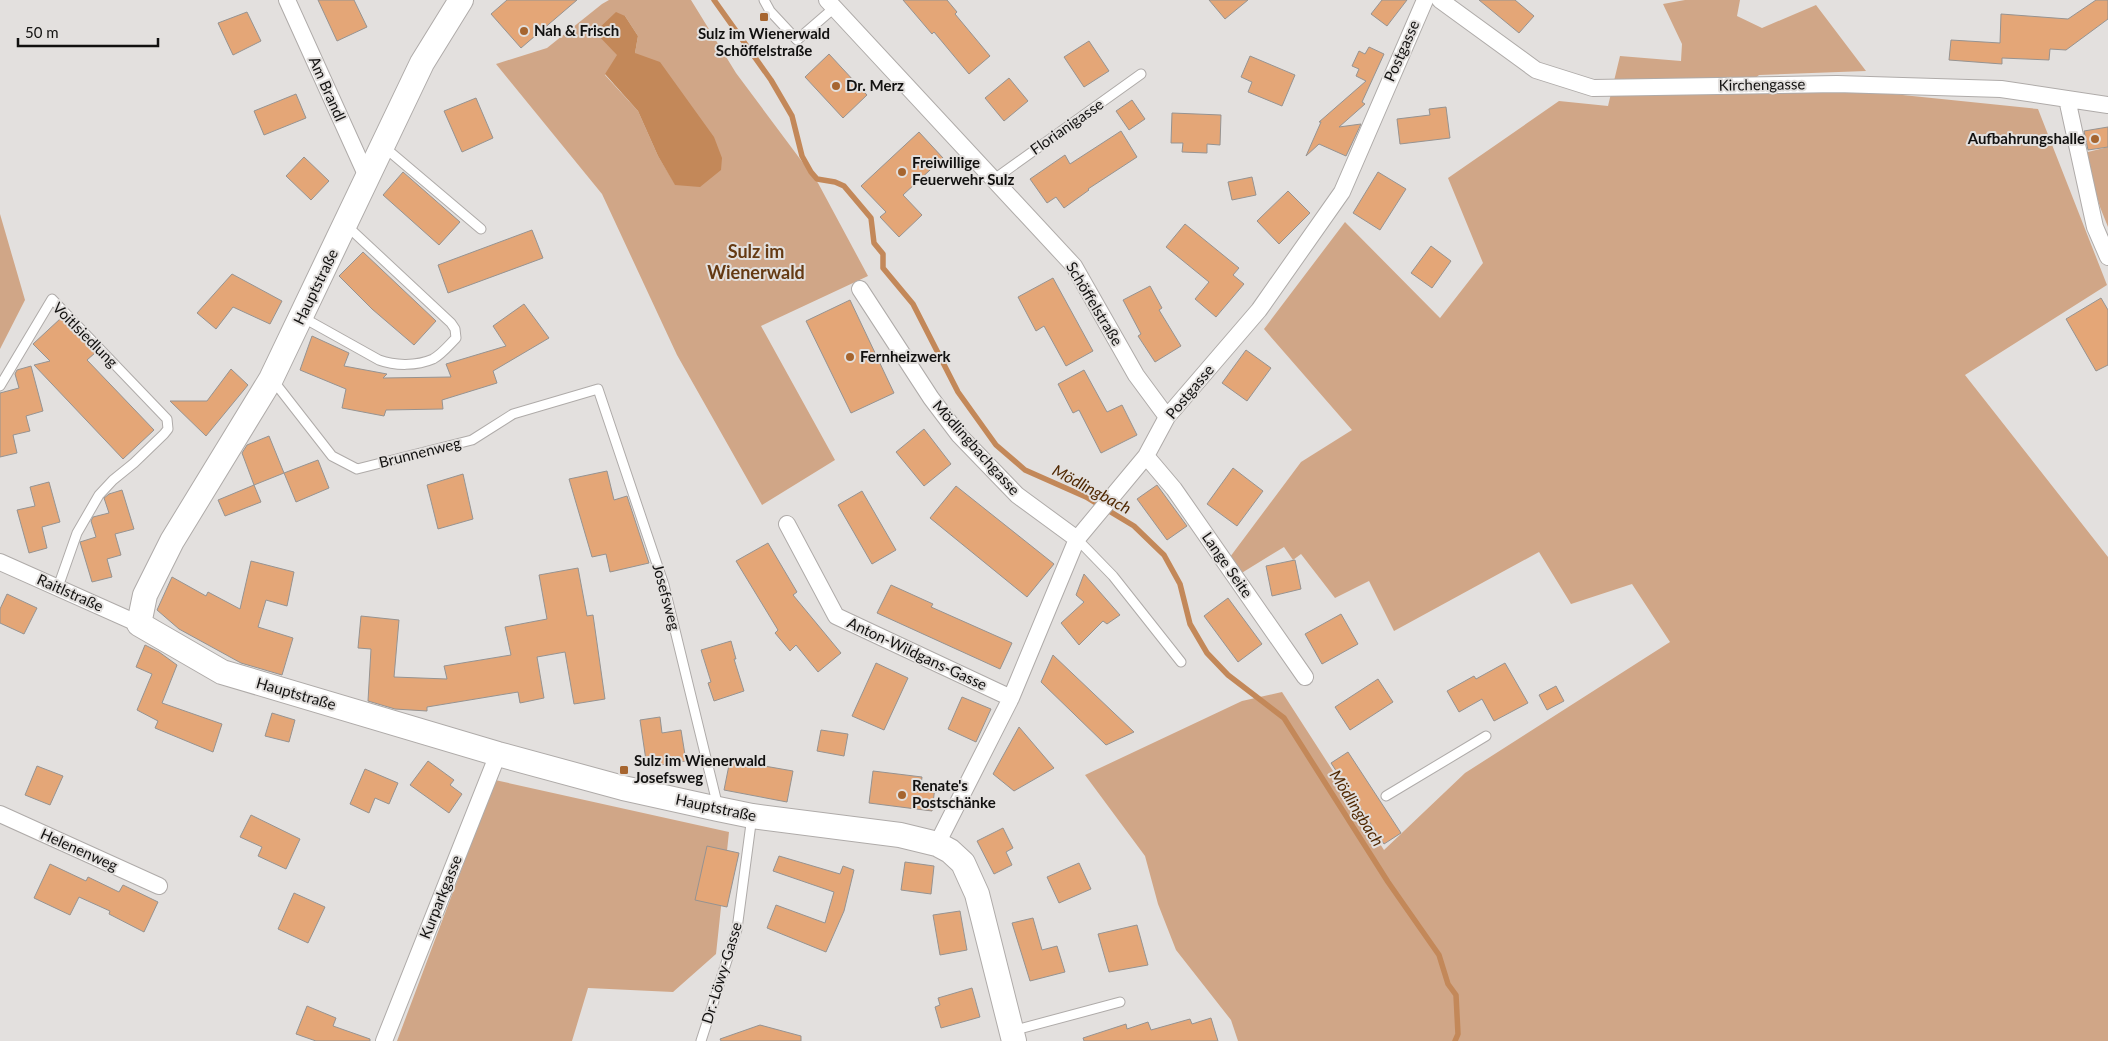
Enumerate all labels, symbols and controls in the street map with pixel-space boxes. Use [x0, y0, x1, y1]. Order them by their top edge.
marker: Sulz im Wienerwald Schöffelstraße [758, 11, 770, 23]
scale bar [18, 15, 158, 47]
street label: Postgasse [1380, 17, 1423, 84]
place label: Nah & Frisch [534, 21, 619, 39]
text: 50 m [25, 23, 59, 41]
place label: Sulz im Wienerwald Schöffelstraße [698, 24, 830, 59]
marker: Nah & Frisch [518, 25, 530, 37]
street label: Am Brandl [306, 53, 350, 124]
street label: Kirchengasse [1718, 74, 1806, 94]
place label: Dr. Merz [846, 76, 904, 94]
marker: Dr. Merz [830, 80, 842, 92]
street label: Florianigasse [1026, 94, 1106, 158]
place label: Aufbahrungshalle [1967, 129, 2085, 147]
marker: Aufbahrungshalle [2089, 133, 2101, 145]
place label: Freiwillige Feuerwehr Sulz [912, 153, 1014, 188]
marker: Freiwillige Feuerwehr Sulz [896, 166, 908, 178]
district label: Sulz im Wienerwald [707, 240, 805, 283]
street label: Hauptstraße [289, 246, 341, 327]
street label: Schöffelstraße [1063, 258, 1127, 349]
street label: Voitlsiedlung [49, 298, 122, 371]
place label: Fernheizwerk [860, 347, 952, 365]
marker: Fernheizwerk [844, 351, 856, 363]
street label: Postgasse [1161, 361, 1217, 422]
street label: Mödlingbachgasse [929, 396, 1024, 499]
street label: Brunnenweg [377, 433, 463, 471]
water label: Mödlingbach [1050, 460, 1135, 517]
street label: Lange Seite [1199, 528, 1257, 601]
street label: Josefsweg [649, 562, 685, 632]
street label: Raitlstraße [35, 570, 106, 615]
street label: Anton-Wildgans-Gasse [845, 613, 990, 693]
street label: Hauptstraße [254, 673, 338, 713]
place label: Sulz im Wienerwald Josefsweg [634, 751, 766, 786]
marker: Sulz im Wienerwald Josefsweg [618, 764, 630, 776]
water label: Mödlingbach [1327, 766, 1388, 849]
place label: Renate's Postschänke [912, 776, 996, 811]
marker: Renate's Postschänke [896, 789, 908, 801]
street label: Hauptstraße [674, 790, 758, 824]
street label: Helenenweg [38, 824, 121, 874]
street label: Kurparkgasse [415, 852, 465, 941]
street label: Dr.-Löwy-Gasse [697, 920, 745, 1026]

